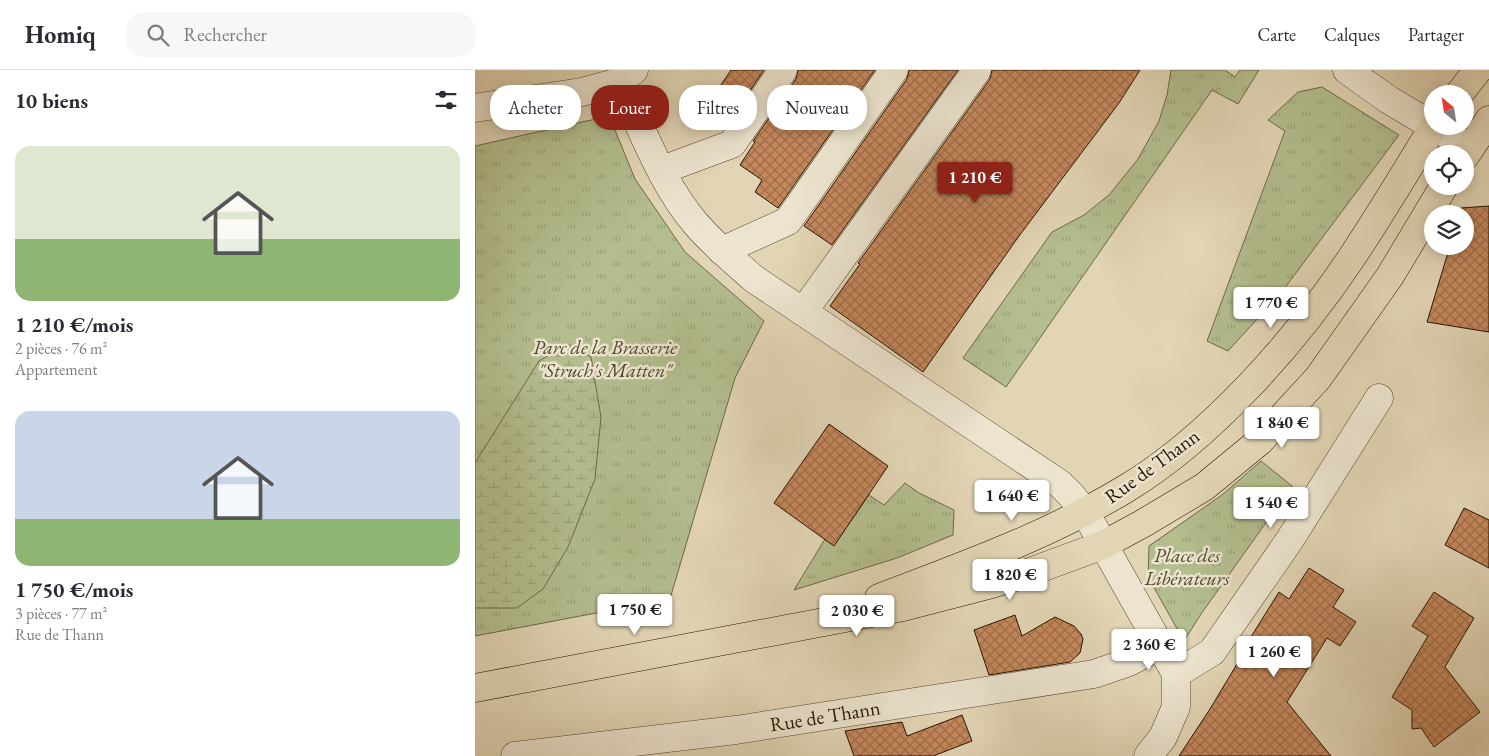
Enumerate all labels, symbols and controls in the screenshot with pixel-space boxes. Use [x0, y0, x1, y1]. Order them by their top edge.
search box [126, 12, 476, 57]
text: Homiq [25, 19, 96, 50]
icon: search [144, 21, 172, 49]
text: Rechercher [184, 22, 267, 47]
text: Carte [1257, 23, 1296, 46]
text: Calques [1324, 23, 1380, 46]
text: Partager [1408, 23, 1464, 46]
chip: Acheter [490, 85, 581, 130]
chip: Louer [591, 85, 669, 130]
chip: Filtres [679, 85, 757, 130]
chip: Nouveau [767, 85, 867, 130]
north arrow [1424, 85, 1474, 135]
map controls [1424, 85, 1474, 255]
icon: filters [432, 86, 460, 114]
text: 10 biens [15, 87, 88, 114]
button: locate [1424, 145, 1474, 195]
pin: 1 210 € [929, 162, 1021, 204]
text: 1 210 € [948, 167, 1002, 188]
icon: home [193, 178, 283, 268]
button: layers [1424, 205, 1474, 255]
pin: 1 770 € [1225, 286, 1317, 329]
text: 1 770 € [1244, 292, 1298, 313]
text: 1 210 €/mois [15, 311, 133, 338]
park label: Parc de la Brasserie "Struch's Matten" [533, 334, 677, 383]
text: 2 pièces · 76 m² [15, 338, 107, 359]
text: Appartement [15, 359, 98, 380]
pin: 1 840 € [1236, 406, 1328, 449]
text: 1 840 € [1255, 412, 1309, 433]
street label: Rue de Thann [1099, 423, 1205, 509]
icon: home [193, 443, 283, 533]
pin: 1 640 € [966, 480, 1058, 522]
text: 1 640 € [985, 485, 1039, 506]
pin: 1 540 € [1225, 486, 1317, 529]
text: 1 540 € [1244, 492, 1298, 513]
park label: Place des Libérateurs [1143, 542, 1230, 591]
pin: 1 820 € [964, 558, 1056, 601]
text: 1 820 € [983, 564, 1037, 585]
text: 1 750 €/mois [15, 576, 133, 603]
pin: 1 750 € [589, 594, 681, 636]
pin: 2 030 € [811, 594, 903, 637]
text: 1 750 € [608, 599, 662, 620]
text: 2 030 € [830, 600, 884, 621]
text: 3 pièces · 77 m² [15, 603, 107, 624]
text: Rue de Thann [15, 624, 104, 645]
pin: 2 360 € [1103, 628, 1195, 671]
text: 2 360 € [1122, 634, 1176, 655]
pin: 1 260 € [1228, 636, 1320, 678]
text: 1 260 € [1247, 641, 1301, 662]
street label: Rue de Thann [768, 694, 882, 738]

